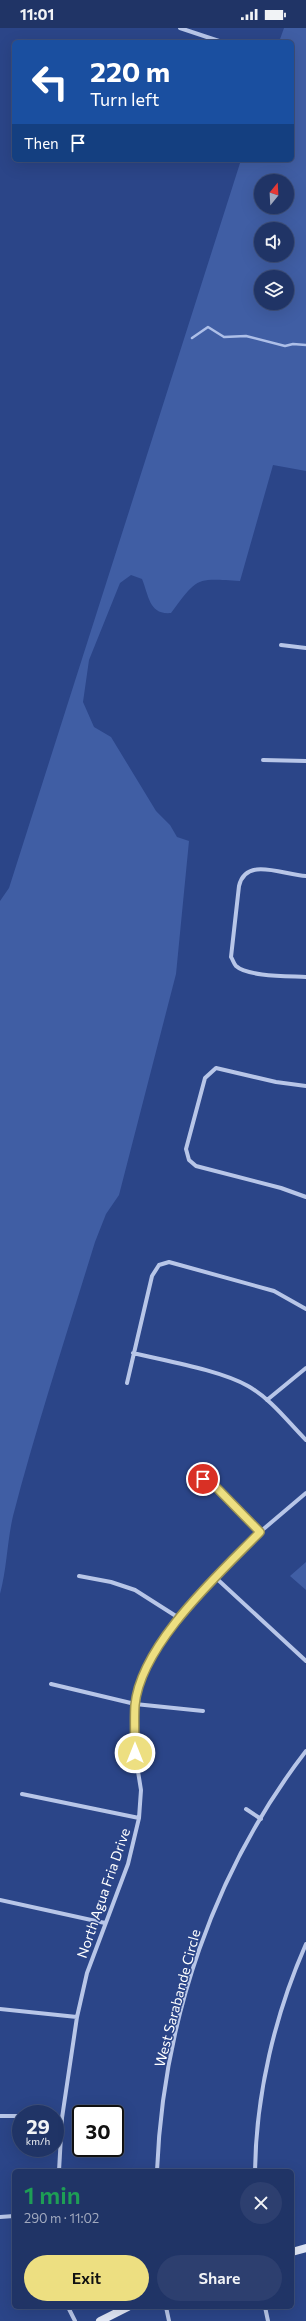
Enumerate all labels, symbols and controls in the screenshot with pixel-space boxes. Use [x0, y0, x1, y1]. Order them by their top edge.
text: 11:01 [20, 5, 54, 23]
text: 220 m [90, 54, 170, 88]
icon: left [24, 56, 76, 108]
text: Turn left [90, 88, 159, 110]
icon: arrive [67, 132, 89, 154]
text: Then [24, 134, 59, 152]
north arrow [254, 174, 294, 214]
map controls [254, 174, 294, 310]
button: sound [254, 222, 294, 262]
button: layers [254, 270, 294, 310]
pin [186, 1462, 220, 1496]
icon: arrive [192, 1468, 214, 1490]
position arrow [114, 1732, 156, 1774]
street label: North Agua Fria Drive [73, 1826, 133, 1960]
street label: West Sarabande Circle [150, 1927, 204, 2069]
speed limit sign: 30 [72, 2105, 124, 2157]
text: 29 [26, 2114, 50, 2138]
text: km/h [26, 2135, 50, 2147]
text: 1 min [24, 2180, 81, 2209]
button: close [240, 2182, 282, 2224]
text: 290 m · 11:02 [24, 2210, 99, 2226]
button: Exit [24, 2255, 149, 2301]
button: Share [157, 2255, 282, 2301]

